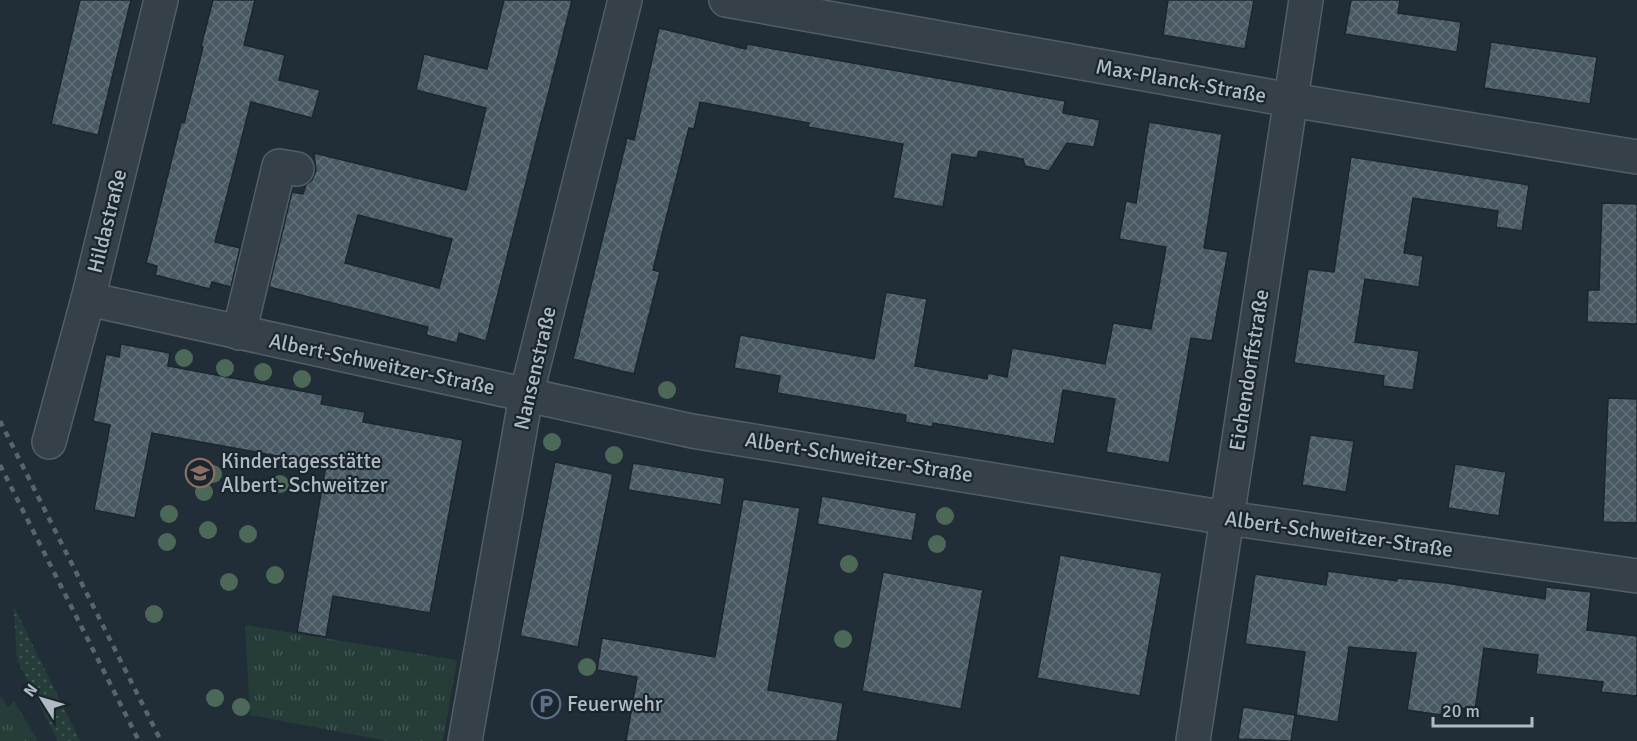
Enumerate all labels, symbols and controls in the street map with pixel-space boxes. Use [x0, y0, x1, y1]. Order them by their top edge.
street label: Max-Planck-Straße [1094, 53, 1268, 109]
street label: Hildastraße [82, 166, 132, 276]
street label: Eichendorffstraße [1223, 287, 1275, 453]
street label: Nansenstraße [508, 304, 562, 432]
street label: Albert-Schweitzer-Straße [267, 327, 497, 401]
street label: Albert-Schweitzer-Straße [743, 426, 975, 488]
place label: Kindertagesstätte Albert- Schweitzer [221, 448, 388, 498]
school or university icon: Kindertagesstätte Albert- Schweitzer [184, 457, 216, 489]
street label: Albert-Schweitzer-Straße [1223, 505, 1455, 563]
north arrow [12, 669, 72, 729]
text: N [19, 680, 42, 701]
parking icon: Feuerwehr [530, 688, 562, 720]
scale bar [1433, 690, 1532, 728]
place label: Feuerwehr [567, 691, 663, 717]
text: 20 m [1442, 700, 1480, 722]

